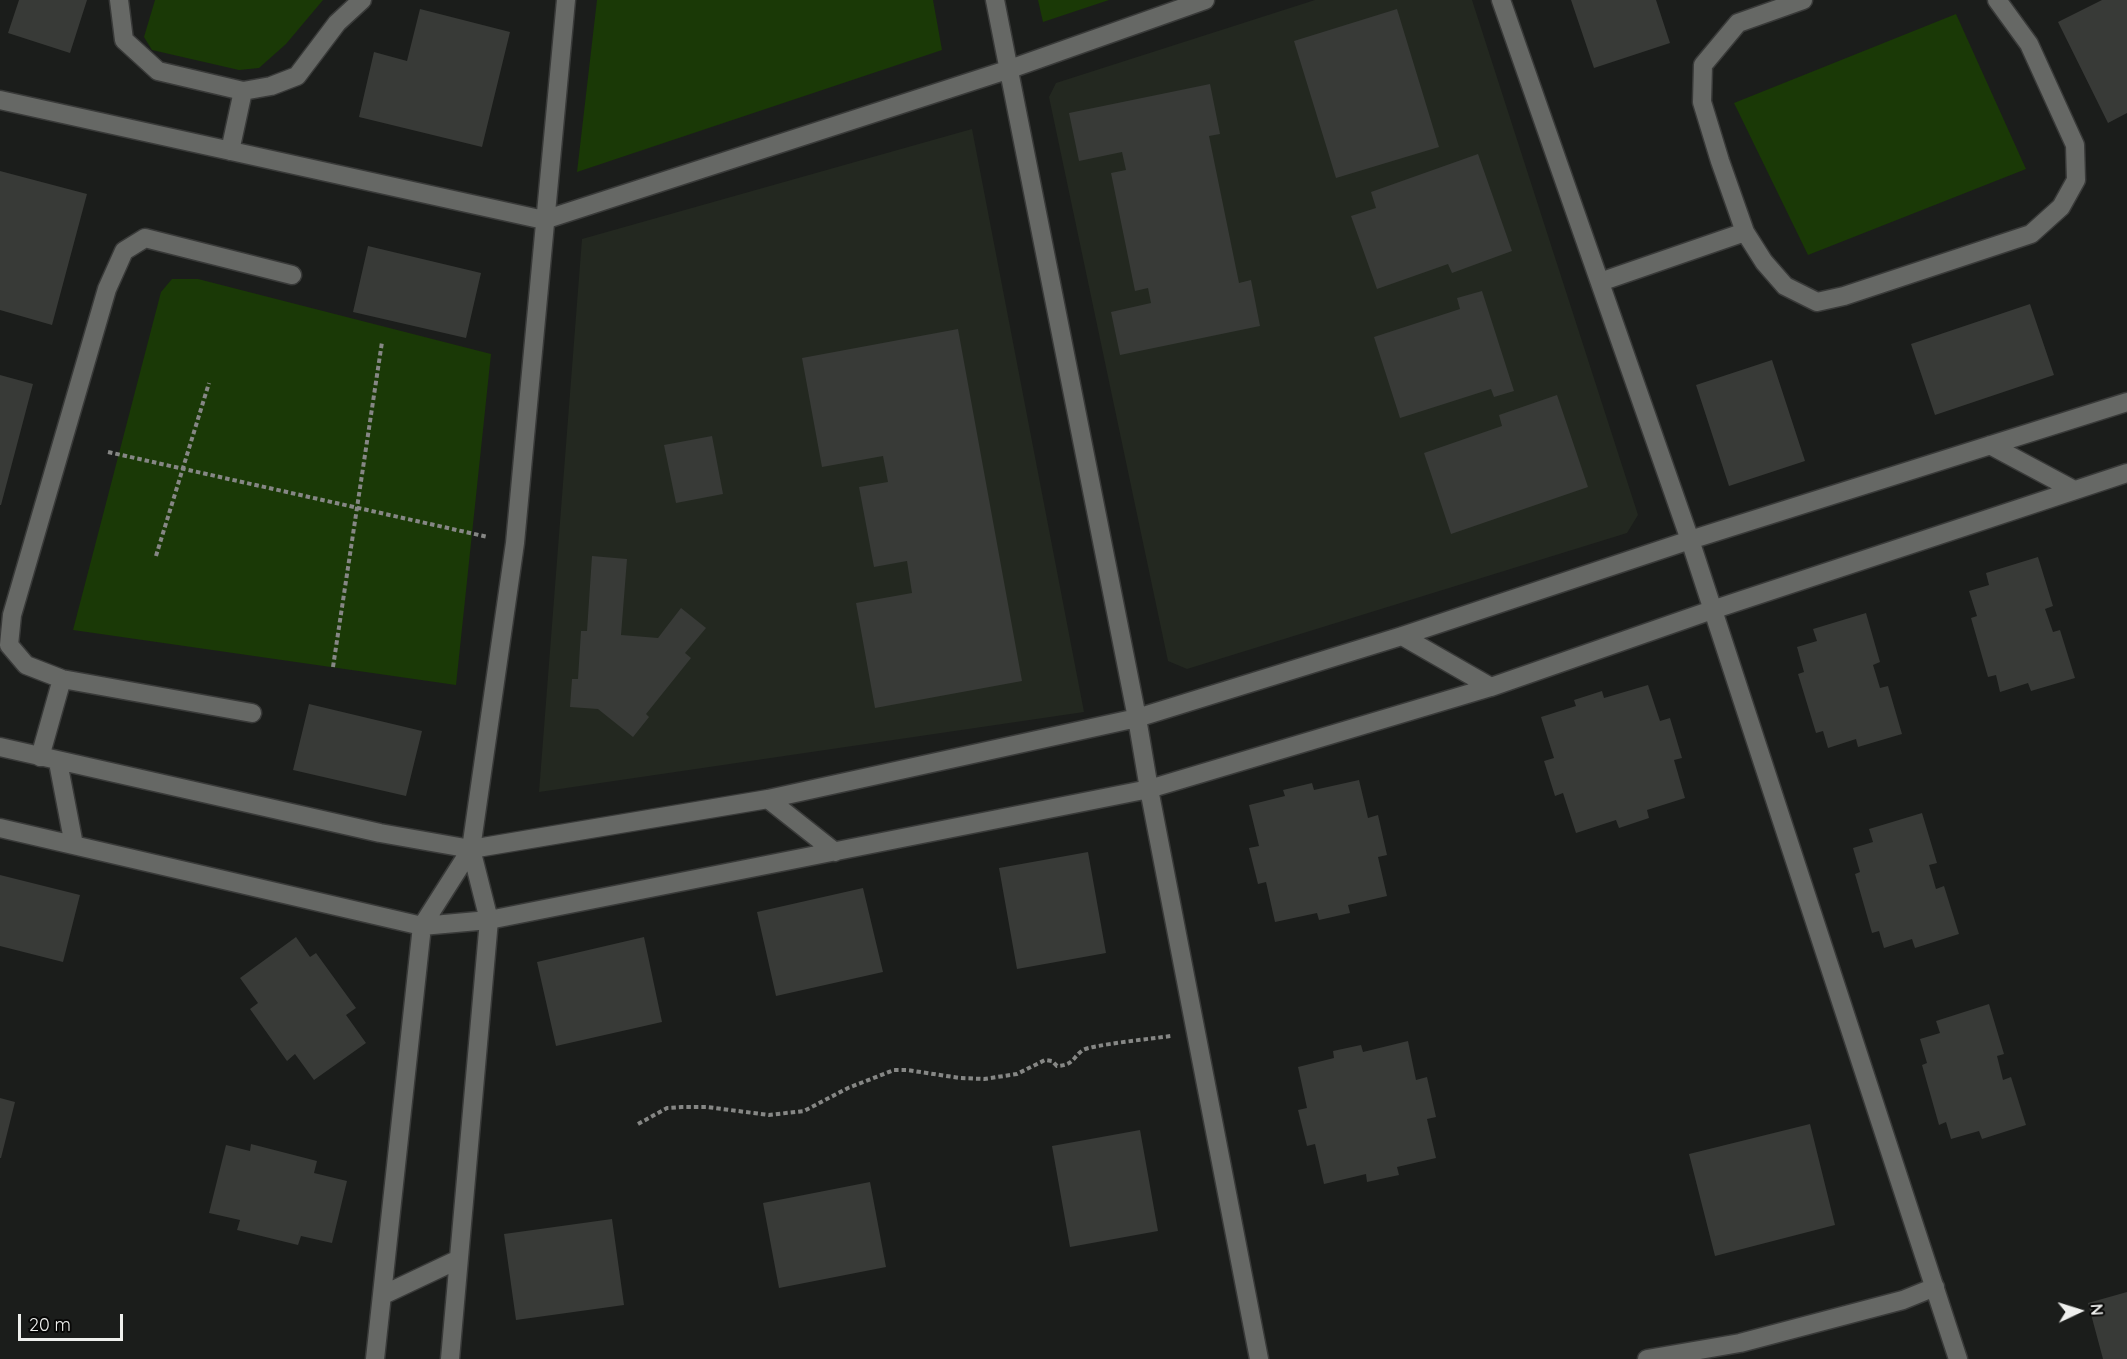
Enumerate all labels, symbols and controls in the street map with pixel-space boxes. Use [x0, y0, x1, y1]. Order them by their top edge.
north arrow [2049, 1281, 2109, 1341]
scale bar [21, 1302, 126, 1340]
text: N [2087, 1303, 2107, 1316]
text: 20 m [29, 1313, 71, 1336]

